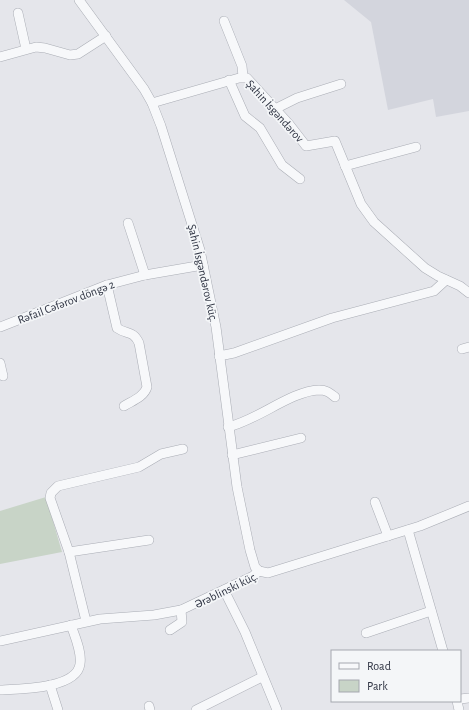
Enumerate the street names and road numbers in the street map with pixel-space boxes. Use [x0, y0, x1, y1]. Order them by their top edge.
street label: Şahin İsgəndərov [244, 77, 307, 144]
street label: Şahin İsgəndərov küç. [186, 223, 221, 323]
street label: Rəfail Cəfərov döngə 2 [16, 278, 117, 326]
street label: Ərəblinski küç. [193, 570, 259, 610]

